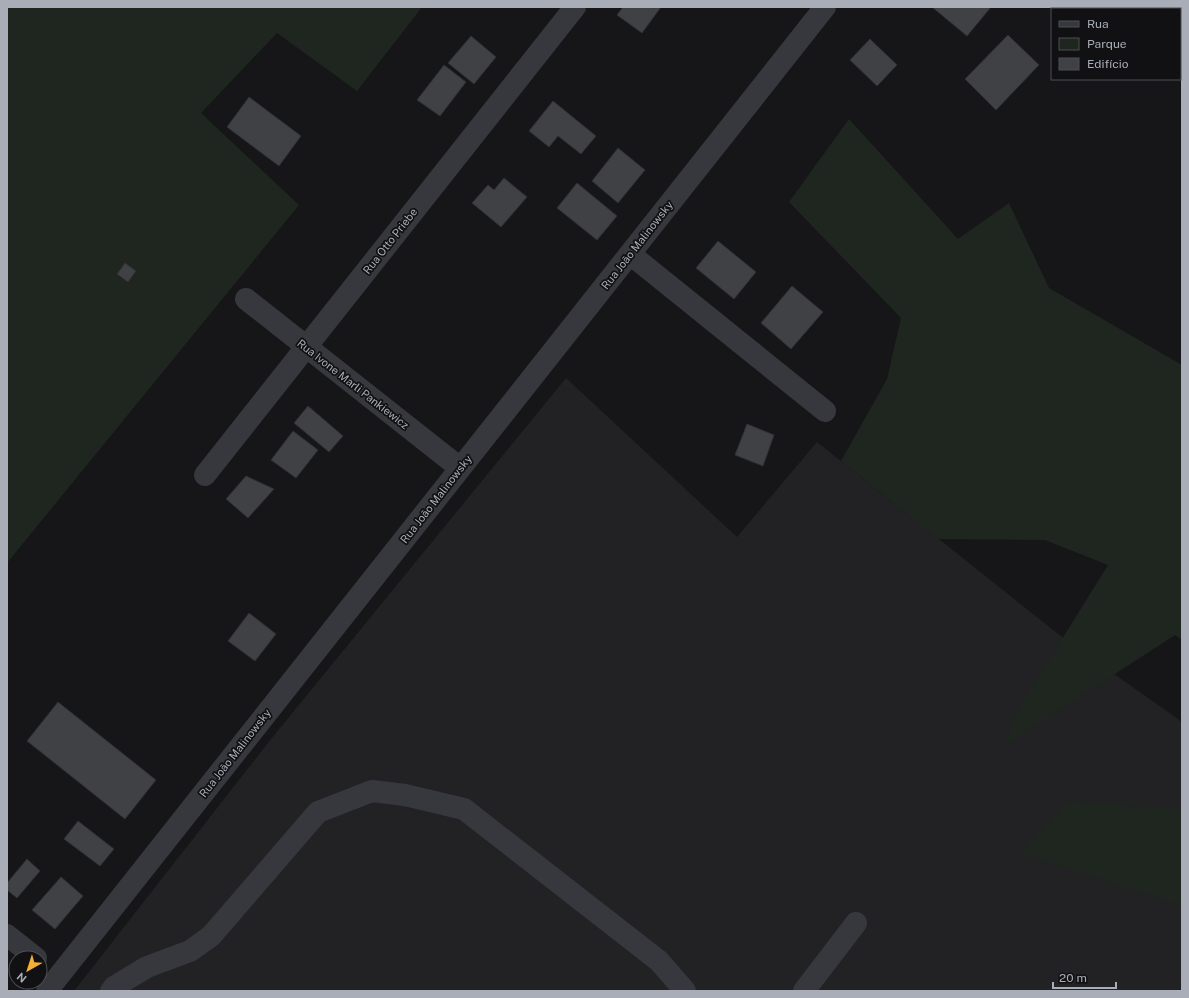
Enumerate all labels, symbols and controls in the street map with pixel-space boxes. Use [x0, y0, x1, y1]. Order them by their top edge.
legend [1051, 8, 1181, 80]
text: Rua [1087, 17, 1109, 31]
text: Parque [1087, 37, 1127, 51]
text: Edifício [1087, 57, 1129, 71]
street label: Rua João Malinowsky [599, 199, 675, 291]
street label: Rua Otto Priebe [361, 206, 419, 276]
street label: Rua Ivone Marli Pankiewicz [295, 337, 411, 431]
street label: Rua João Malinowsky [398, 453, 474, 545]
street label: Rua João Malinowsky [197, 707, 273, 799]
north arrow [8, 950, 48, 990]
scale bar [1053, 964, 1116, 990]
text: N [15, 970, 29, 985]
text: 20 m [1059, 971, 1087, 985]

